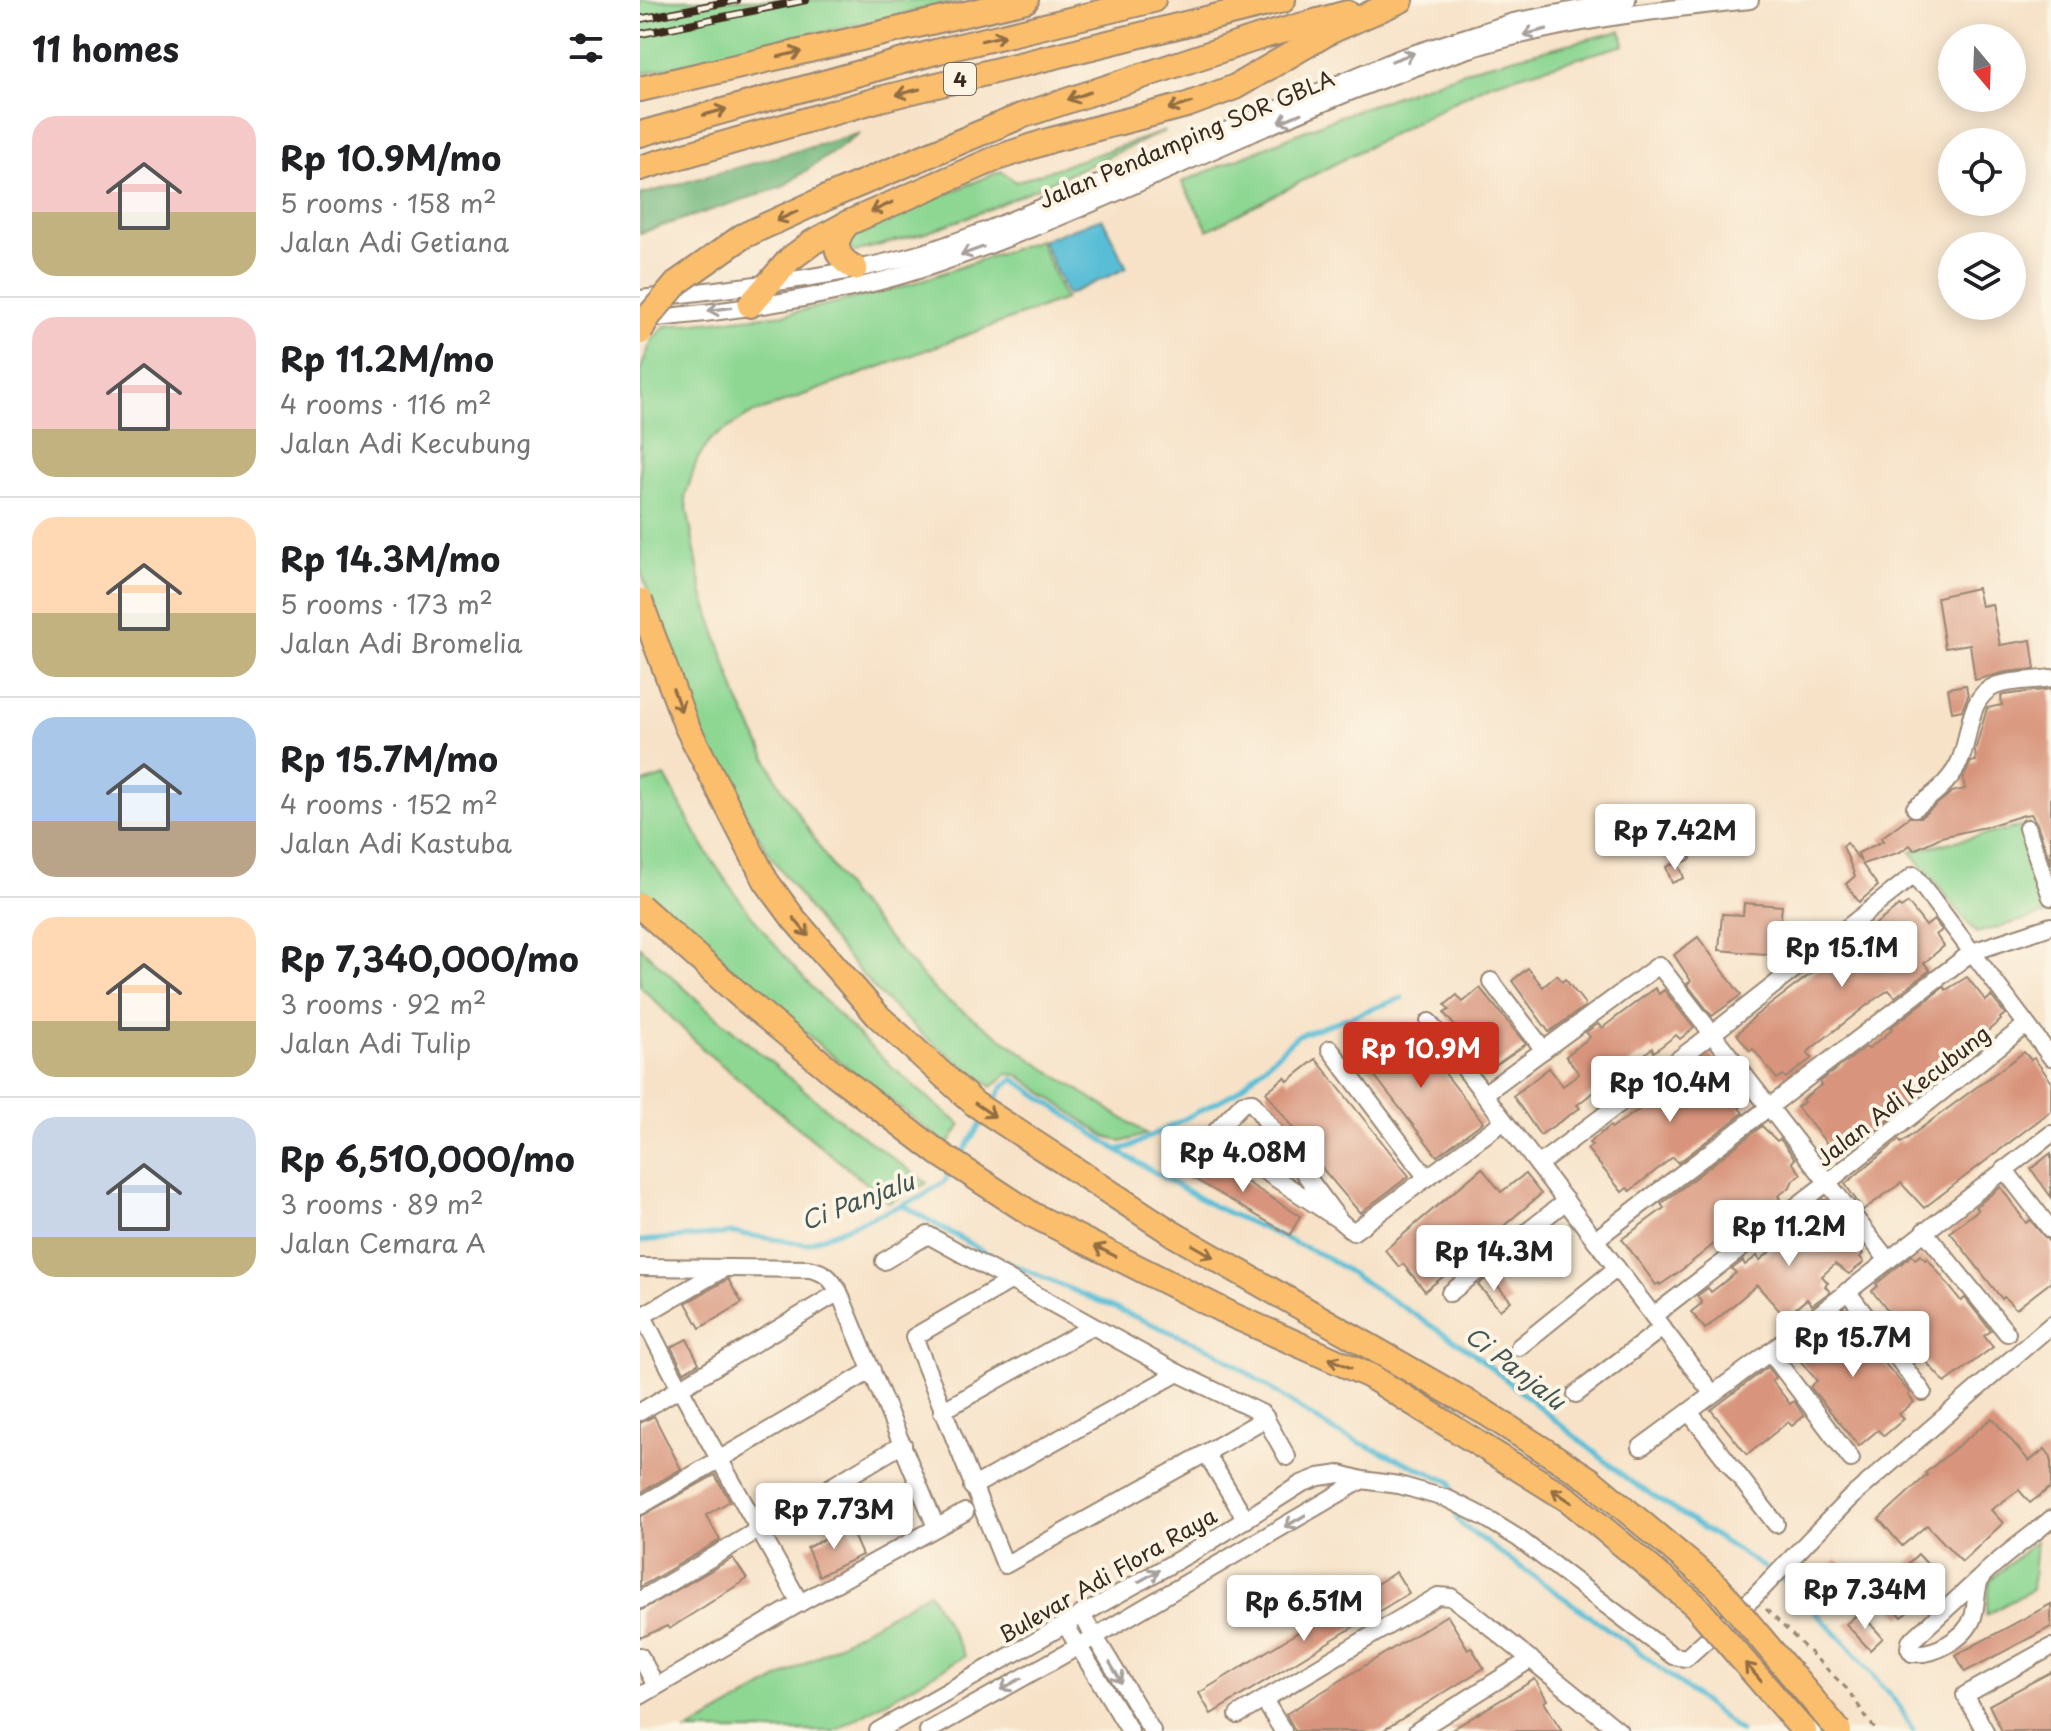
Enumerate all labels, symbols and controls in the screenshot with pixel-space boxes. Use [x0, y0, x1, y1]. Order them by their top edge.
text: 11 homes [32, 22, 179, 74]
north arrow [1938, 24, 2026, 112]
map controls [1938, 24, 2026, 320]
one-way arrow [1522, 25, 1548, 40]
icon: filters [564, 26, 608, 70]
one-way arrow [980, 30, 1006, 45]
one-way arrow [777, 46, 803, 61]
one-way arrow [1391, 49, 1415, 63]
street label: Jalan Pendamping SOR GBLA [1033, 61, 1339, 215]
road number: 4 [944, 63, 976, 95]
one-way arrow [895, 86, 921, 101]
one-way arrow [1067, 89, 1092, 104]
one-way arrow [1168, 99, 1194, 114]
one-way arrow [701, 104, 727, 119]
one-way arrow [1278, 112, 1303, 127]
button: locate [1938, 128, 2026, 216]
text: Rp 10.9M/mo [280, 131, 501, 183]
icon: home [96, 148, 192, 244]
text: 5 rooms · 158 m² [280, 183, 497, 222]
one-way arrow [870, 201, 895, 216]
one-way arrow [775, 209, 800, 224]
text: Jalan Adi Getiana [280, 222, 509, 261]
button: layers [1938, 232, 2026, 320]
one-way arrow [961, 245, 985, 259]
one-way arrow [708, 302, 733, 317]
text: Rp 11.2M/mo [280, 332, 494, 384]
icon: home [96, 349, 192, 445]
text: 4 rooms · 116 m² [280, 384, 492, 423]
text: Jalan Adi Kecubung [280, 423, 531, 462]
text: Rp 14.3M/mo [280, 532, 500, 584]
icon: home [96, 549, 192, 645]
text: 5 rooms · 173 m² [280, 584, 493, 623]
text: Jalan Adi Bromelia [280, 623, 523, 662]
one-way arrow [671, 688, 685, 712]
text: Rp 15.7M/mo [280, 732, 498, 784]
icon: home [96, 749, 192, 845]
text: 4 rooms · 152 m² [280, 784, 498, 823]
pin: Rp 7.42M [1592, 804, 1758, 872]
text: Rp 7.42M [1613, 810, 1737, 849]
text: Jalan Adi Kastuba [280, 823, 512, 862]
one-way arrow [792, 917, 810, 937]
pin: Rp 15.1M [1759, 921, 1925, 989]
text: Rp 15.1M [1785, 927, 1899, 966]
text: Rp 7,340,000/mo [280, 932, 579, 984]
icon: home [96, 949, 192, 1045]
text: 3 rooms · 92 m² [280, 984, 486, 1023]
street label: Jalan Adi Kecubung [1808, 1017, 1996, 1173]
pin: Rp 10.9M [1338, 1022, 1504, 1090]
text: Jalan Adi Tulip [280, 1023, 471, 1062]
text: Rp 10.9M [1361, 1028, 1481, 1067]
pin: Rp 10.4M [1587, 1056, 1753, 1124]
text: Rp 10.4M [1609, 1062, 1731, 1101]
one-way arrow [973, 1103, 996, 1119]
pin: Rp 4.08M [1160, 1126, 1326, 1194]
text: Rp 6,510,000/mo [280, 1132, 575, 1184]
text: Rp 4.08M [1179, 1132, 1307, 1171]
icon: home [96, 1149, 192, 1245]
water label: Ci Panjalu [795, 1161, 920, 1238]
text: 3 rooms · 89 m² [280, 1184, 484, 1223]
pin: Rp 11.2M [1706, 1200, 1872, 1268]
text: Rp 11.2M [1732, 1206, 1846, 1245]
text: Jalan Cemara A [280, 1223, 486, 1262]
pin: Rp 14.3M [1411, 1225, 1577, 1293]
text: Rp 14.3M [1434, 1231, 1554, 1270]
one-way arrow [1094, 1243, 1118, 1258]
one-way arrow [1191, 1244, 1215, 1259]
pin: Rp 15.7M [1770, 1311, 1936, 1379]
water label: Ci Panjalu [1458, 1316, 1575, 1419]
text: Rp 15.7M [1794, 1317, 1912, 1356]
one-way arrow [1328, 1354, 1353, 1369]
pin: Rp 7.73M [751, 1483, 917, 1551]
one-way arrow [1552, 1488, 1574, 1505]
text: Rp 7.73M [774, 1489, 894, 1528]
street label: Bulevar Adi Flora Raya [992, 1498, 1222, 1650]
one-way arrow [1284, 1513, 1307, 1529]
pin: Rp 7.34M [1782, 1563, 1948, 1631]
one-way arrow [1137, 1568, 1160, 1584]
text: Rp 7.34M [1803, 1569, 1927, 1608]
pin: Rp 6.51M [1221, 1575, 1387, 1643]
text: Rp 6.51M [1245, 1581, 1363, 1620]
one-way arrow [1109, 1661, 1125, 1684]
one-way arrow [1744, 1662, 1762, 1683]
one-way arrow [1000, 1677, 1023, 1693]

